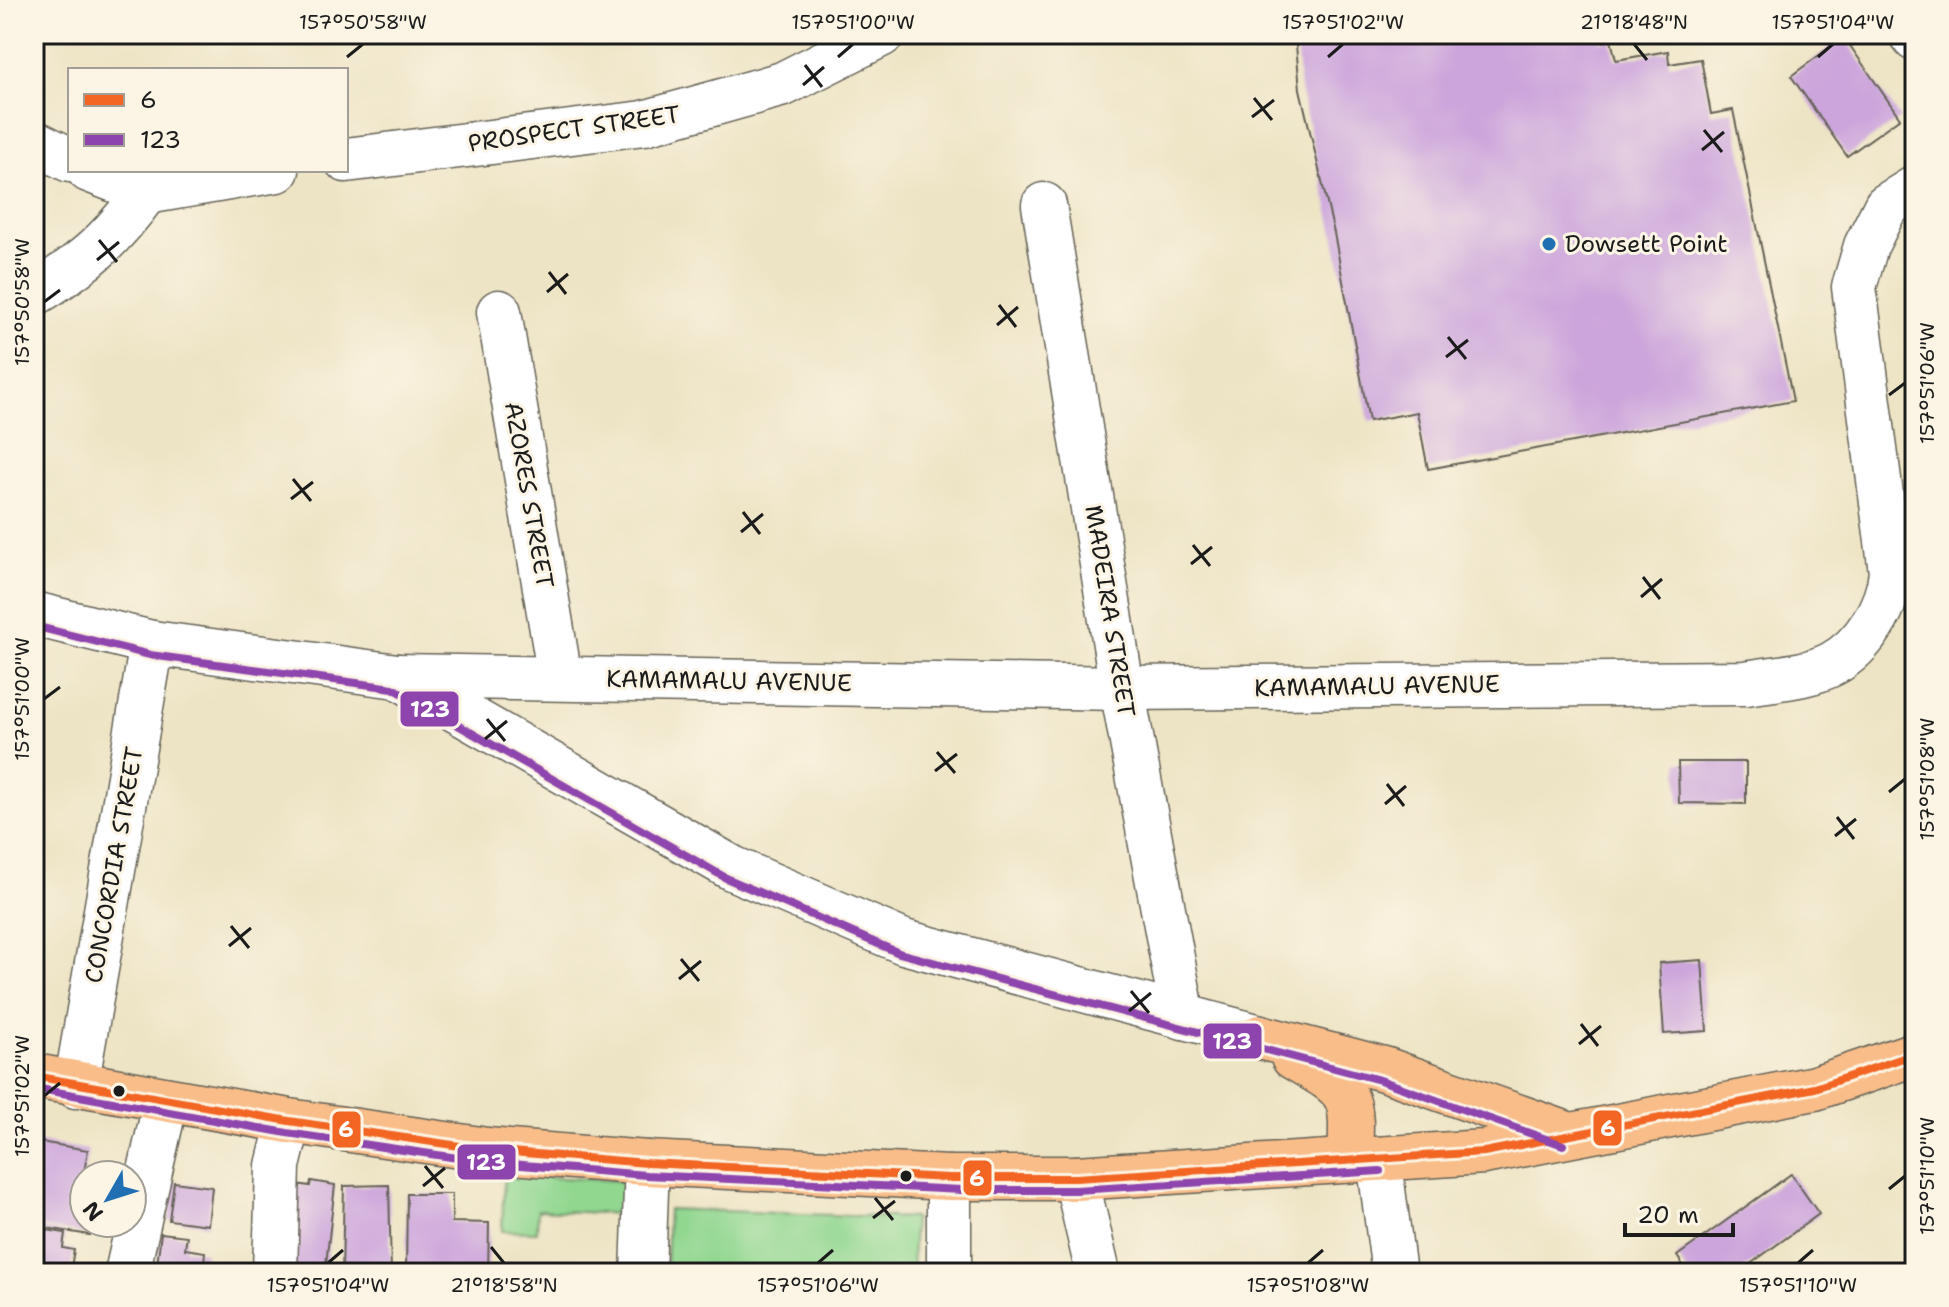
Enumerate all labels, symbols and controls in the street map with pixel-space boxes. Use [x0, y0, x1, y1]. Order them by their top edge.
text: 157°50'58"W [299, 9, 427, 35]
text: 157°51'00"W [791, 9, 915, 35]
text: 157°51'02"W [1282, 9, 1404, 35]
text: 21°18'48"N [1580, 9, 1688, 35]
text: 157°51'04"W [1772, 9, 1894, 35]
legend [68, 68, 348, 172]
text: 6 [140, 84, 157, 116]
street label: PROSPECT STREET [466, 98, 682, 160]
text: 123 [140, 124, 181, 156]
place label: Dowsett Point [1565, 228, 1728, 260]
marker: Dowsett Point [1540, 235, 1558, 253]
text: 157°50'58"W [9, 238, 35, 366]
text: 157°51'06"W [1914, 322, 1940, 444]
street label: AZORES STREET [497, 399, 561, 591]
street label: MADEIRA STREET [1077, 503, 1143, 720]
text: 157°51'00"W [9, 637, 35, 761]
street label: KAMAMALU AVENUE [606, 663, 852, 699]
street label: KAMAMALU AVENUE [1254, 668, 1500, 704]
line badge: 123 [399, 690, 460, 728]
text: 123 [410, 695, 450, 724]
text: 157°51'08"W [1914, 717, 1940, 841]
street label: CONCORDIA STREET [77, 744, 151, 986]
line badge: 123 [1202, 1022, 1263, 1060]
text: 123 [1212, 1027, 1252, 1056]
text: 157°51'02"W [9, 1035, 35, 1157]
unlabelled marker [111, 1083, 127, 1099]
line badge: 6 [1592, 1109, 1623, 1147]
line badge: 6 [331, 1110, 362, 1149]
text: 6 [1600, 1114, 1616, 1143]
text: 6 [338, 1115, 354, 1144]
text: 157°51'10"W [1914, 1117, 1940, 1235]
line badge: 123 [456, 1143, 517, 1181]
text: 123 [466, 1148, 506, 1177]
north arrow [68, 1159, 148, 1239]
line badge: 6 [962, 1159, 993, 1197]
text: 6 [969, 1164, 985, 1193]
unlabelled marker [898, 1168, 914, 1184]
scale bar [1625, 1187, 1733, 1237]
text: N [76, 1195, 110, 1227]
text: 20 m [1637, 1199, 1699, 1231]
text: 157°51'04"W [267, 1272, 389, 1298]
text: 21°18'58"N [450, 1272, 558, 1298]
text: 157°51'06"W [757, 1272, 879, 1298]
text: 157°51'08"W [1246, 1272, 1370, 1298]
text: 157°51'10"W [1739, 1272, 1857, 1298]

